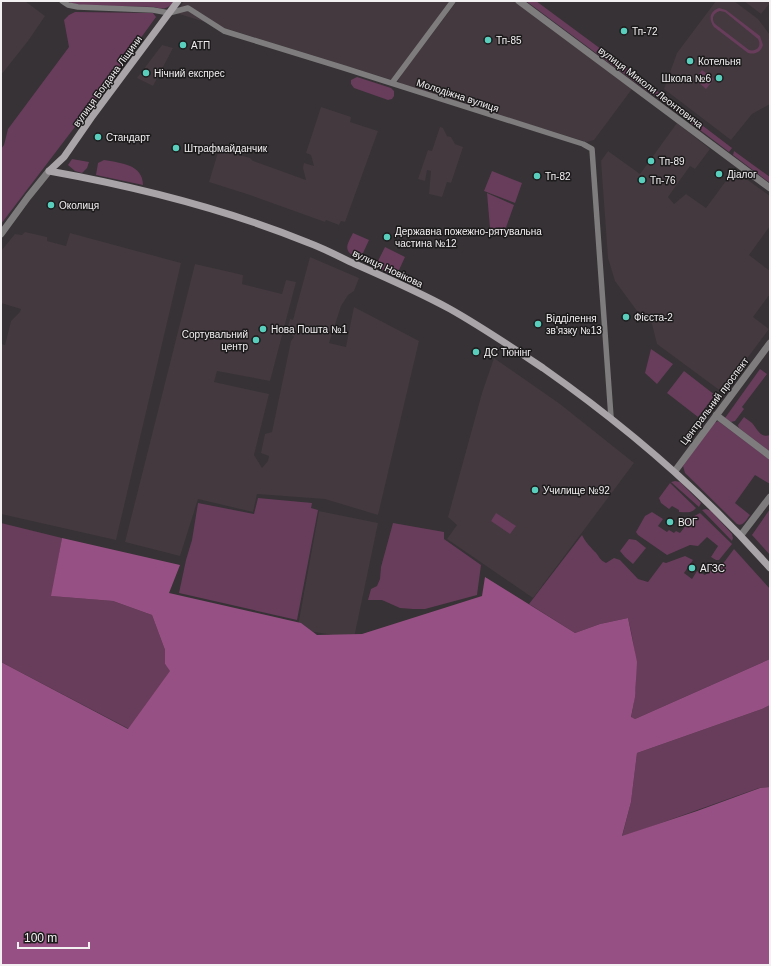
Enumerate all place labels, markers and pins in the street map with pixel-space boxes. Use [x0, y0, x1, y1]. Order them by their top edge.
marker: Тп-72 [619, 26, 629, 36]
place label: Тп-72 [632, 26, 658, 37]
marker: Тп-85 [483, 35, 493, 45]
place label: Тп-85 [496, 35, 522, 46]
marker: АТП [178, 40, 188, 50]
place label: АТП [191, 40, 210, 51]
marker: Котельня [685, 56, 695, 66]
place label: Котельня [698, 56, 741, 67]
marker: Нічний експрес [141, 68, 151, 78]
place label: Нічний експрес [154, 68, 225, 79]
place label: Школа №6 [662, 73, 711, 84]
marker: Школа №6 [714, 73, 724, 83]
marker: Стандарт [93, 132, 103, 142]
place label: Стандарт [106, 132, 151, 143]
marker: Штрафмайданчик [171, 143, 181, 153]
place label: Штрафмайданчик [184, 143, 268, 154]
marker: Тп-89 [646, 156, 656, 166]
place label: Тп-89 [659, 156, 685, 167]
marker: Діалог [714, 169, 724, 179]
place label: Діалог [727, 169, 757, 180]
marker: Тп-82 [532, 171, 542, 181]
place label: Тп-82 [545, 171, 571, 182]
marker: Тп-76 [637, 175, 647, 185]
place label: Тп-76 [650, 175, 676, 186]
marker: Околиця [46, 200, 56, 210]
place label: Околиця [59, 200, 99, 211]
place label: Державна пожежно-рятувальна частина №12 [395, 226, 542, 249]
marker: Державна пожежно-рятувальна частина №12 [382, 232, 392, 242]
marker: Фiєста-2 [621, 312, 631, 322]
place label: Фiєста-2 [634, 312, 673, 323]
place label: Відділення зв'язку №13 [546, 313, 602, 336]
marker: Відділення зв'язку №13 [533, 319, 543, 329]
marker: Нова Пошта №1 [258, 324, 268, 334]
place label: Нова Пошта №1 [271, 324, 348, 335]
place label: Сортувальний центр [182, 329, 248, 352]
marker: Сортувальний центр [251, 335, 261, 345]
marker: ДС Тюнінг [471, 347, 481, 357]
place label: ДС Тюнінг [484, 347, 531, 358]
marker: Училище №92 [530, 485, 540, 495]
place label: Училище №92 [543, 485, 610, 496]
marker: ВОГ [665, 517, 675, 527]
place label: ВОГ [678, 517, 698, 528]
marker: АГЗС [687, 563, 697, 573]
place label: АГЗС [700, 563, 725, 574]

